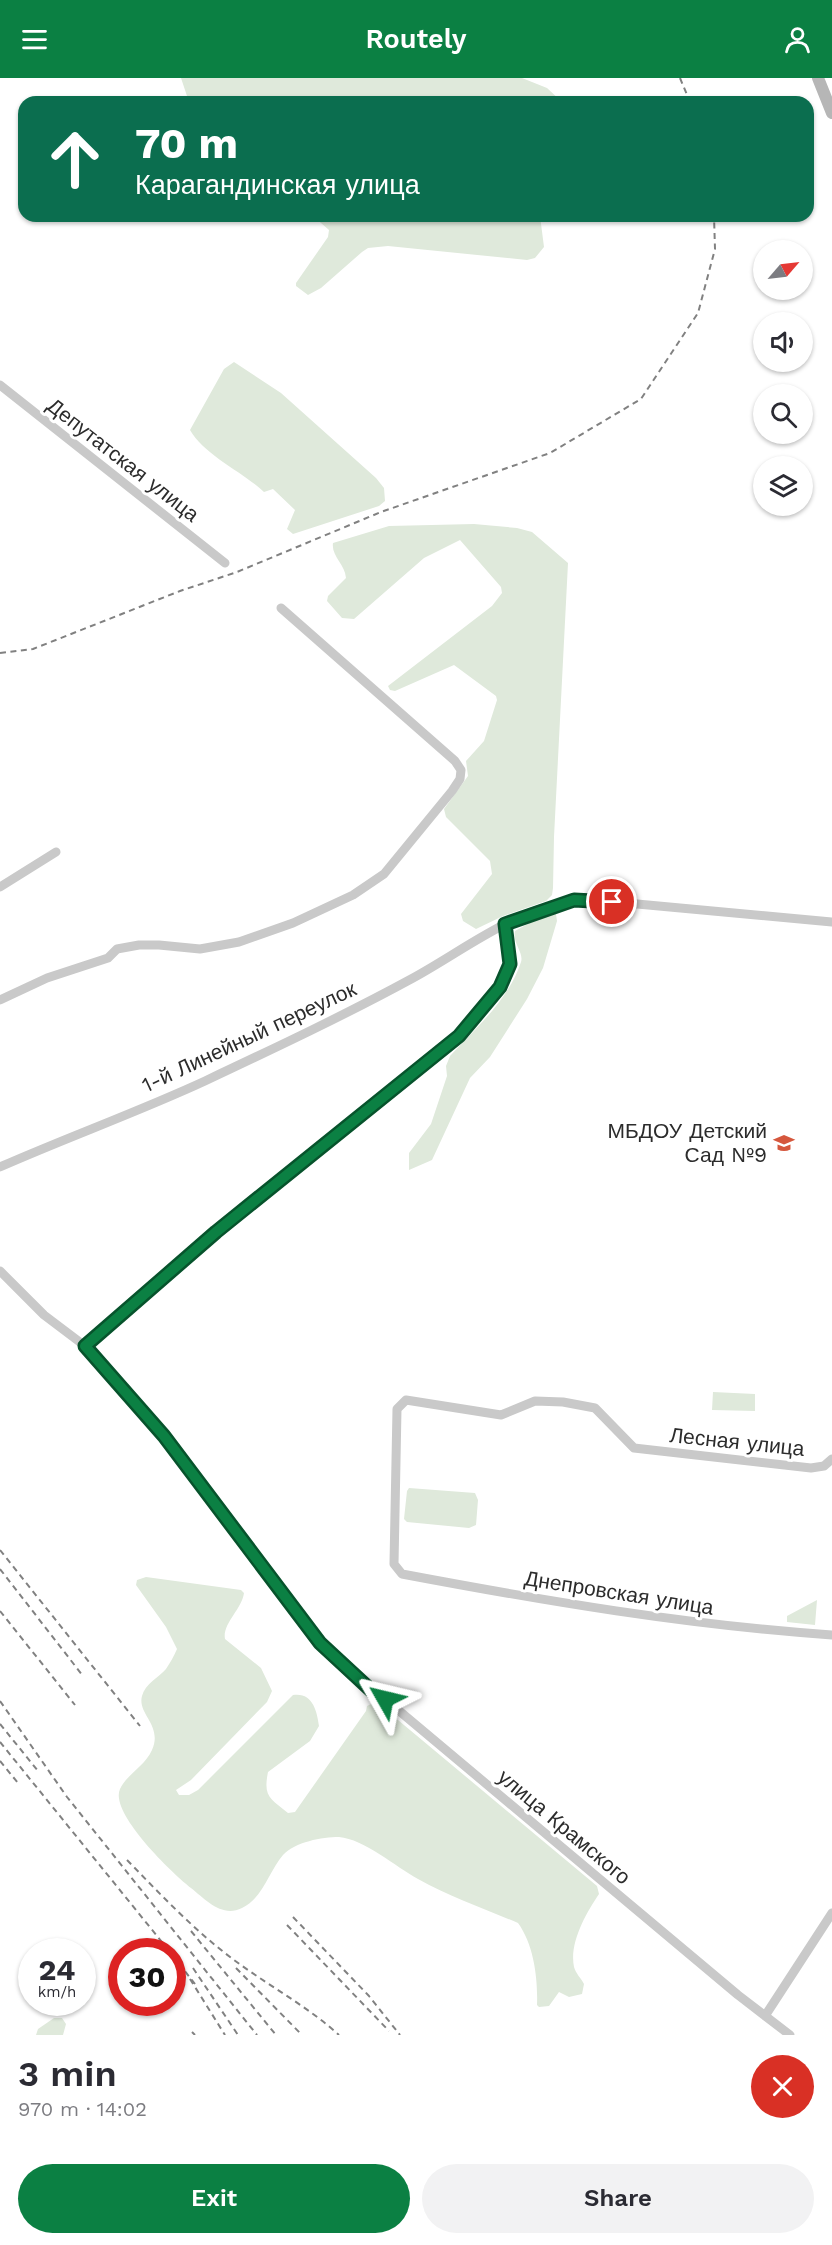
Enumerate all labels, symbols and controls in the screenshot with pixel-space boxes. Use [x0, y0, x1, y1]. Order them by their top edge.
icon: menu [18, 23, 51, 56]
text: Routely [365, 23, 467, 55]
icon: person [781, 23, 814, 56]
text: 70 m [135, 119, 238, 168]
icon: ahead [36, 120, 114, 198]
text: Карагандинская улица [135, 169, 420, 201]
north arrow [753, 240, 813, 300]
map controls [753, 240, 813, 516]
button: sound [753, 312, 813, 372]
button: search [753, 384, 813, 444]
street label: Депутатская улица [42, 393, 204, 527]
button: layers [753, 456, 813, 516]
pin [586, 876, 637, 927]
icon: arrive [595, 885, 628, 918]
street label: 1-й Линейный переулок [138, 976, 361, 1097]
place label: МБДОУ Детский Сад №9 [607, 1118, 767, 1167]
school or university icon: МБДОУ Детский Сад №9 [772, 1131, 796, 1155]
street label: Лесная улица [668, 1422, 806, 1461]
street label: Днепровская улица [523, 1565, 716, 1620]
position arrow [353, 1667, 417, 1731]
street label: улица Крамского [493, 1764, 636, 1889]
speed limit sign: 30 [108, 1938, 186, 2016]
text: 24 [39, 1952, 75, 1987]
text: km/h [38, 1983, 76, 2001]
text: 3 min [18, 2053, 117, 2095]
button: close [751, 2055, 814, 2118]
text: 970 m · 14:02 [18, 2097, 147, 2121]
button: Exit [18, 2164, 410, 2233]
button: Share [422, 2164, 814, 2233]

